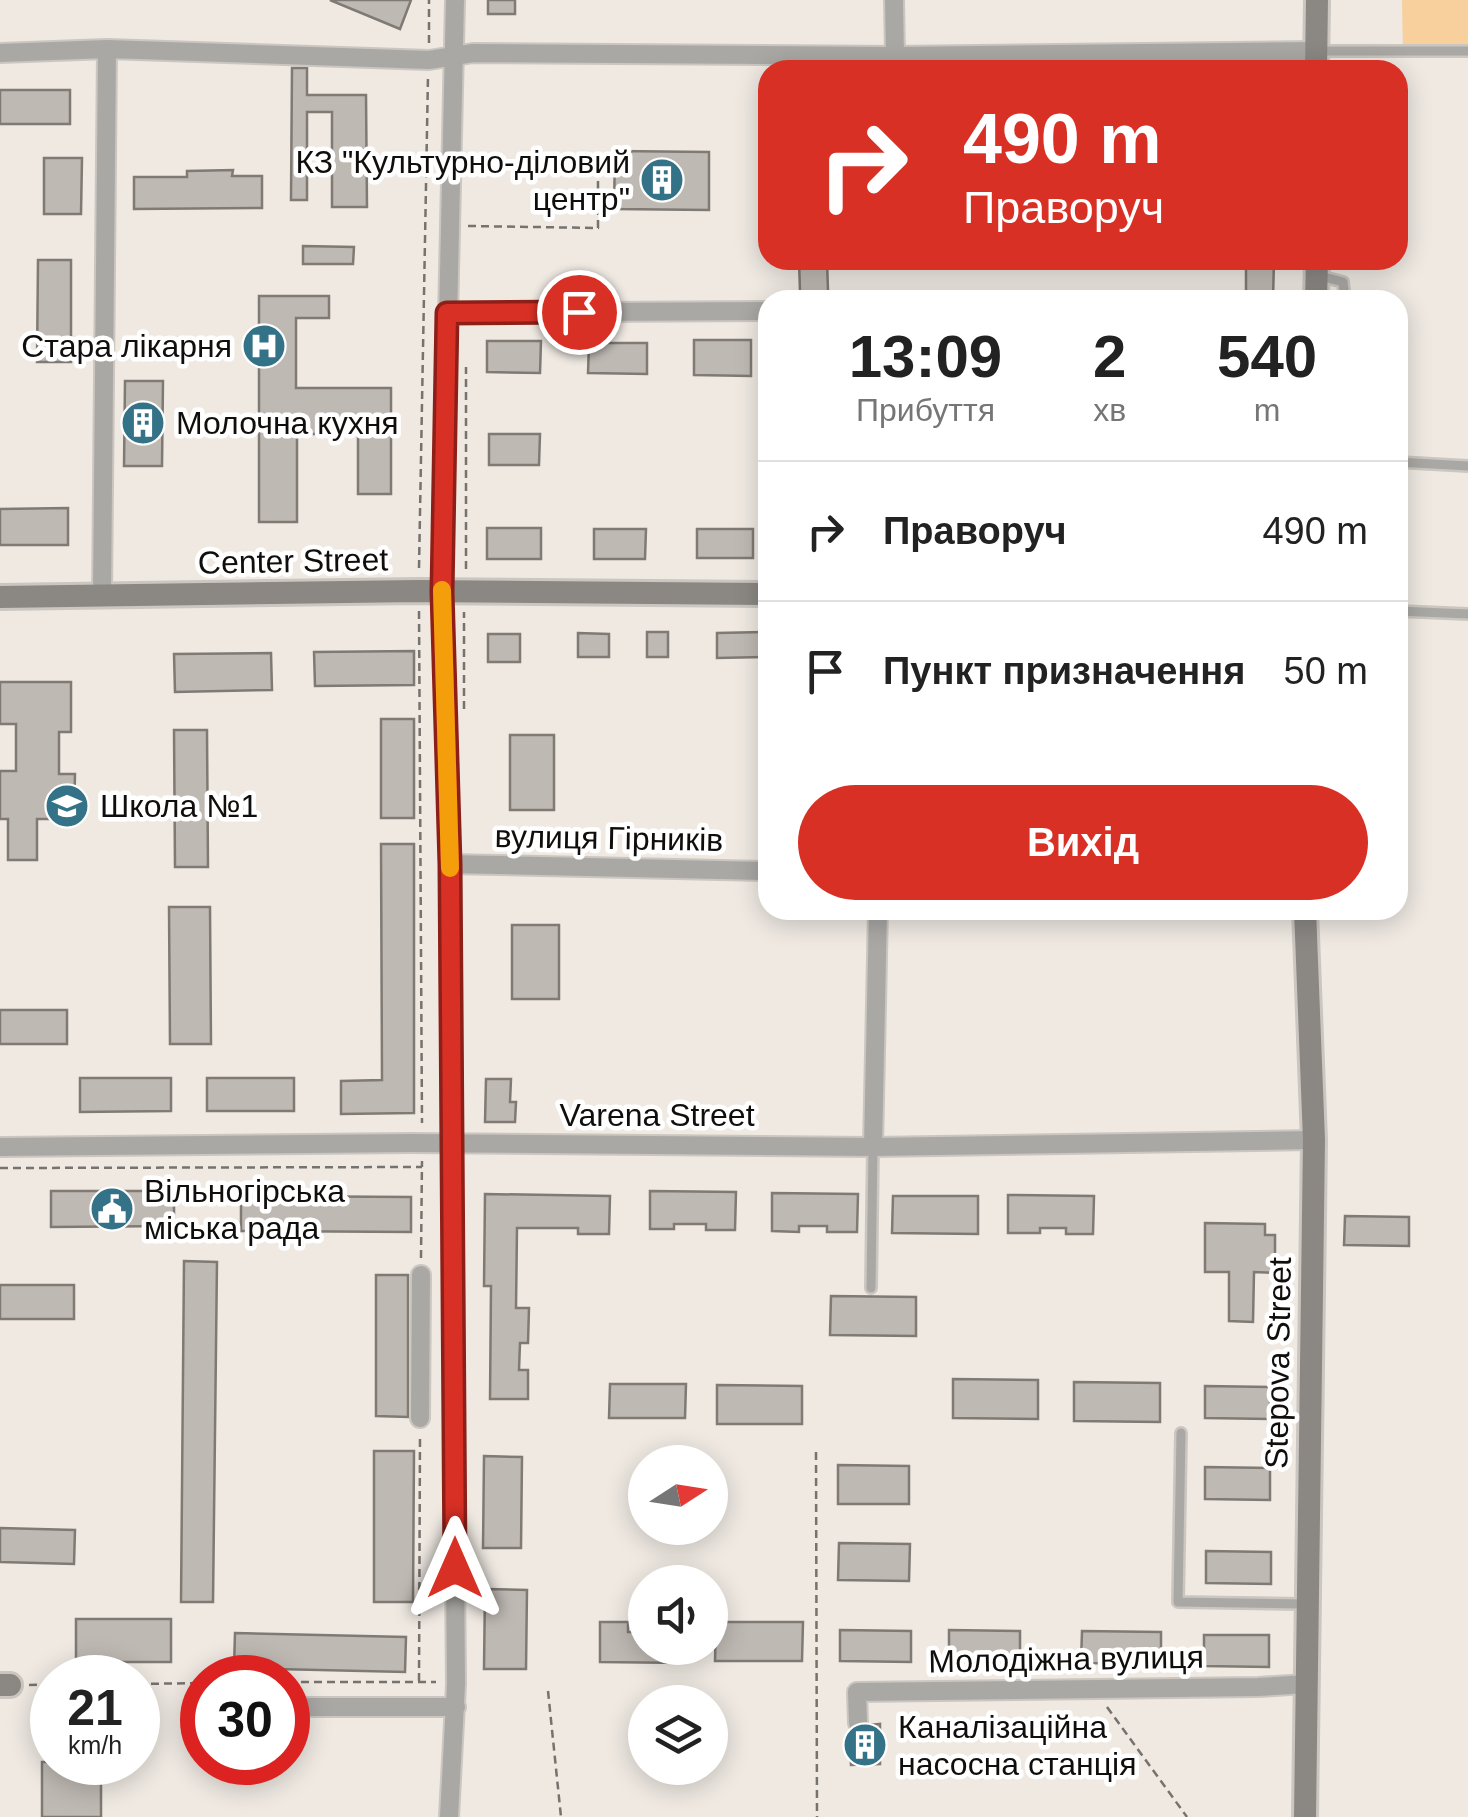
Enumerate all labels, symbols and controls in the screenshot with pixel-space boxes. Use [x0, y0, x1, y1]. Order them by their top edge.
icon: right [798, 100, 928, 230]
text: 490 m [963, 100, 1161, 178]
place label: КЗ "Культурно-діловий центр" [295, 144, 630, 217]
building icon: КЗ "Культурно-діловий центр" [639, 157, 685, 203]
text: Праворуч [963, 182, 1164, 233]
pin [537, 270, 622, 355]
icon: arrive [552, 285, 607, 340]
hospital icon: Стара лікарня [241, 323, 287, 369]
text: 13:09 [849, 323, 1002, 390]
text: 2 [1093, 323, 1126, 390]
text: 540 [1217, 323, 1317, 390]
place label: Стара лікарня [21, 328, 232, 364]
text: Прибуття [856, 392, 995, 428]
text: хв [1093, 392, 1126, 428]
text: m [1254, 392, 1280, 428]
building icon: Молочна кухня [120, 400, 166, 446]
place label: Молочна кухня [176, 405, 399, 441]
icon: right [798, 504, 853, 559]
text: Праворуч [883, 510, 1067, 552]
text: 490 m [1262, 510, 1368, 552]
street label: Center Street [198, 541, 389, 581]
icon: arrive [798, 644, 853, 699]
text: Пункт призначення [883, 650, 1245, 692]
text: 50 m [1284, 650, 1368, 692]
school or university icon: Школа №1 [44, 783, 90, 829]
button: Вихід [798, 785, 1368, 900]
place label: Школа №1 [100, 788, 258, 824]
street label: вулиця Гірників [494, 818, 724, 858]
street label: Varena Street [559, 1097, 755, 1133]
place label: Вільногірська міська рада [144, 1173, 345, 1246]
public building icon: Вільногірська міська рада [89, 1186, 135, 1232]
street label: Stepova Street [1258, 1257, 1298, 1469]
north arrow [628, 1445, 728, 1545]
map controls [628, 1445, 728, 1785]
position arrow [403, 1516, 507, 1620]
button: sound [628, 1565, 728, 1665]
street label: Молодіжна вулиця [928, 1639, 1204, 1679]
speed limit sign: 30 [180, 1655, 310, 1785]
text: 21 [67, 1680, 123, 1736]
button: layers [628, 1685, 728, 1785]
place label: Каналізаційна насосна станція [898, 1709, 1137, 1782]
building icon: Каналізаційна насосна станція [842, 1722, 888, 1768]
text: km/h [68, 1731, 122, 1759]

